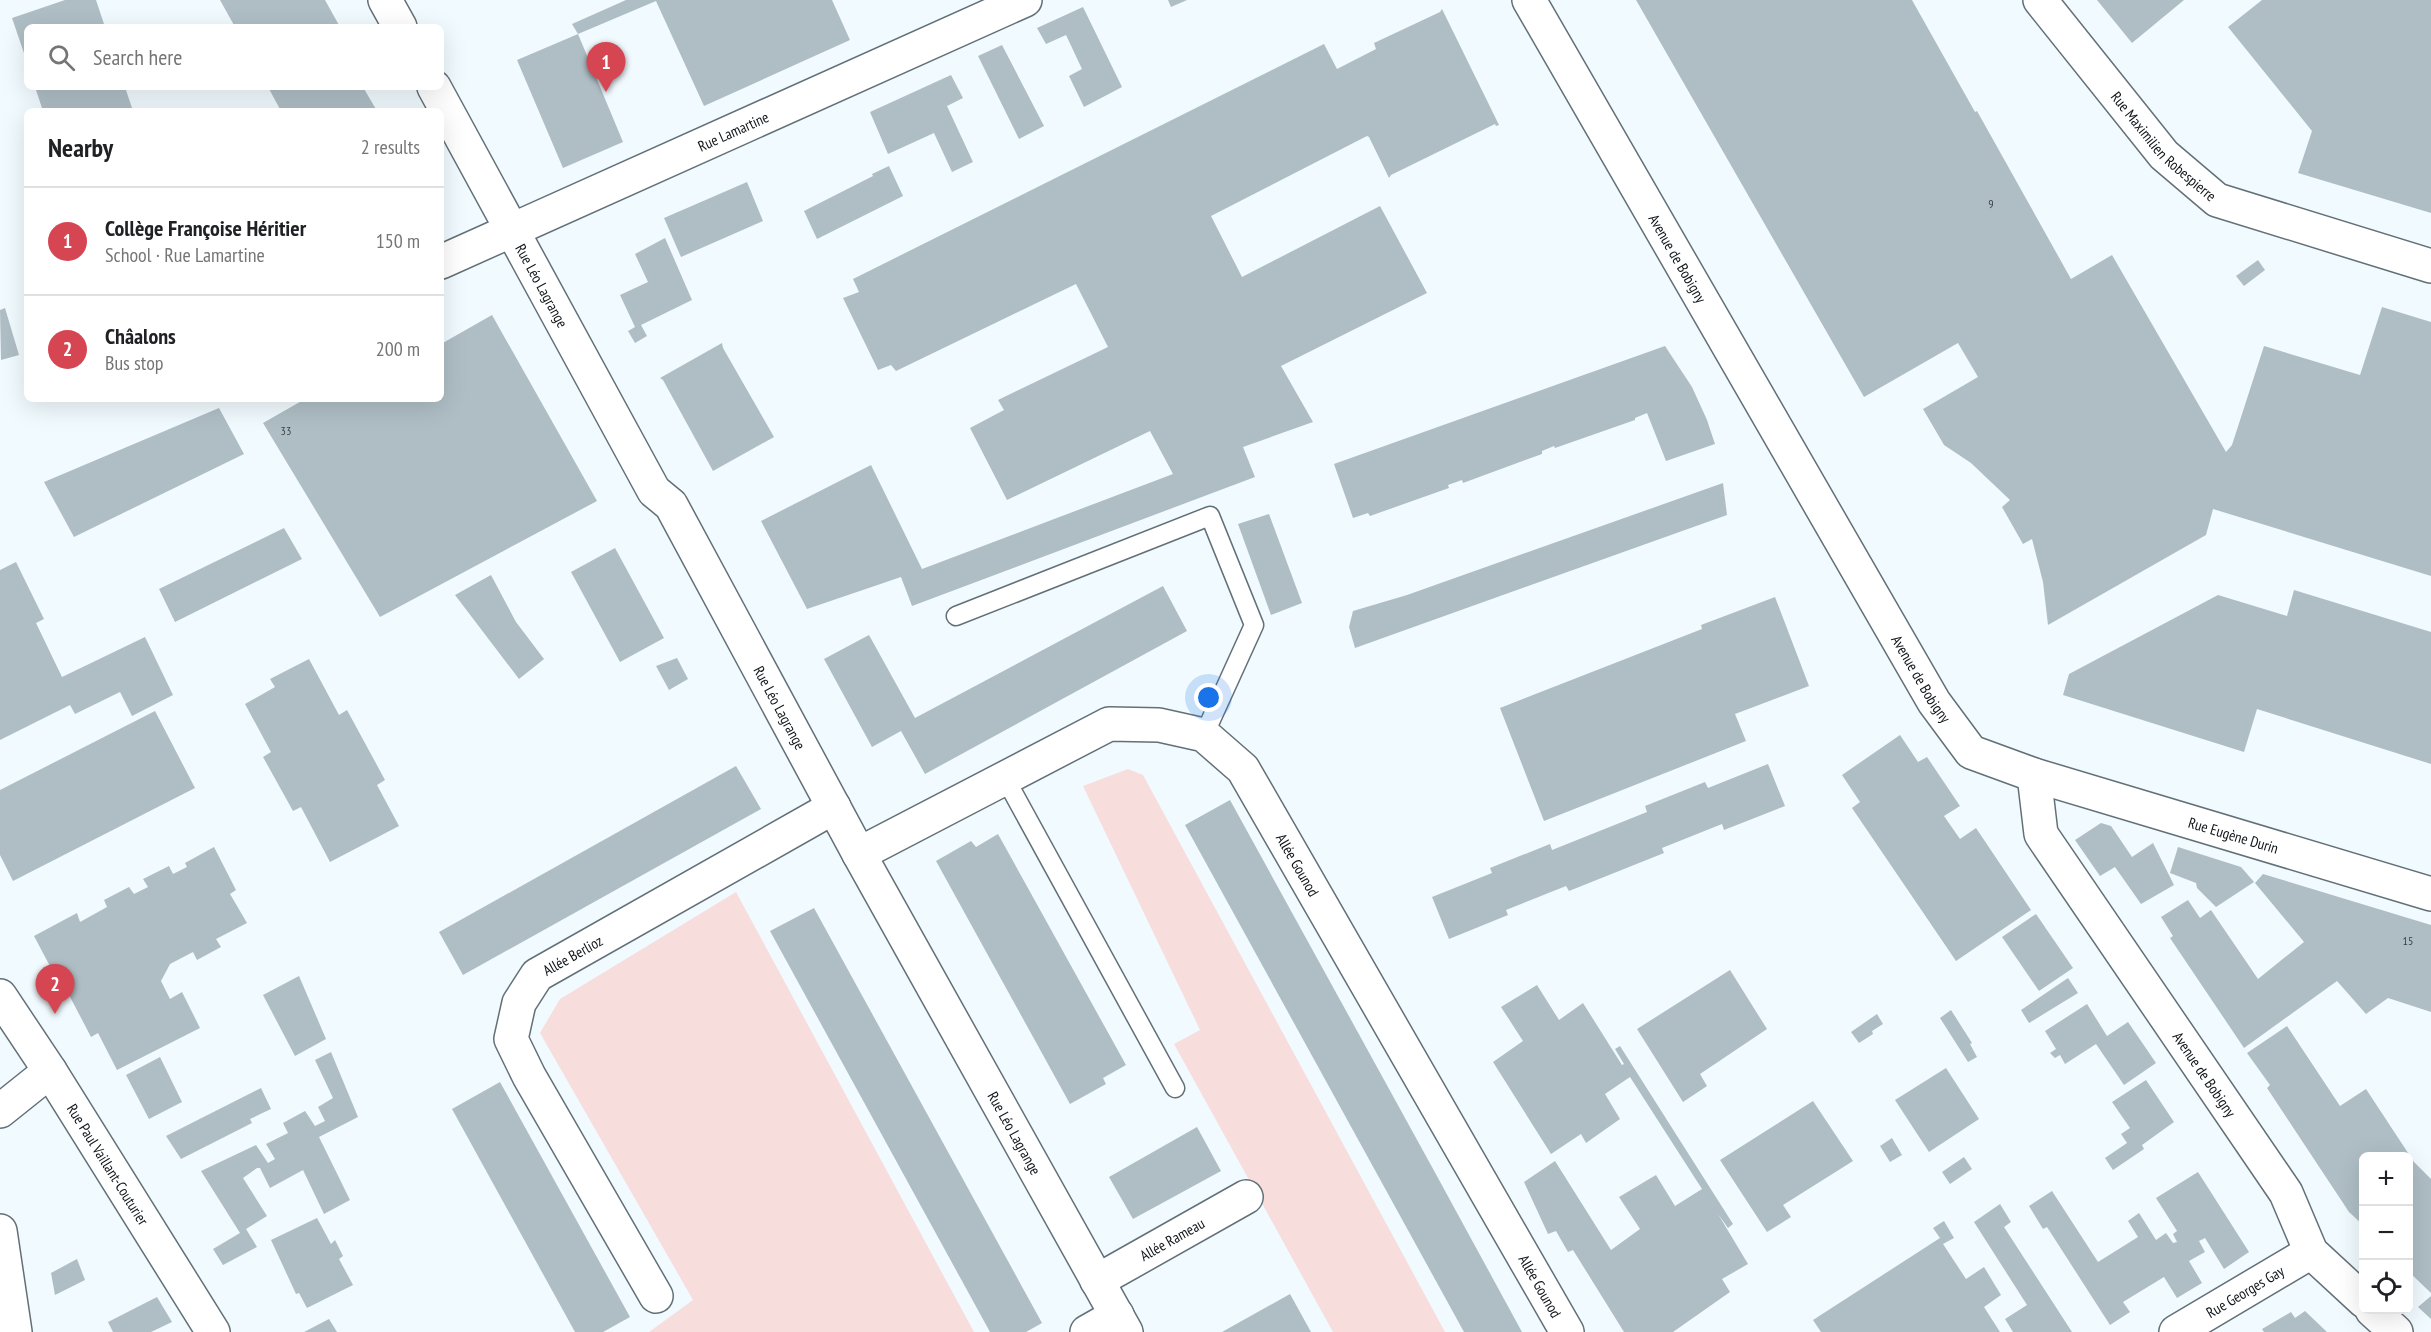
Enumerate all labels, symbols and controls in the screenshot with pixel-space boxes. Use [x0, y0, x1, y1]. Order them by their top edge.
search box [24, 24, 444, 90]
icon: search [45, 41, 78, 74]
pin: 1 [586, 42, 626, 92]
text: Search here [93, 43, 182, 71]
street label: Rue Maximilien Robespierre [2107, 87, 2221, 205]
street label: Rue Lamartine [695, 107, 771, 155]
text: Nearby [48, 131, 113, 164]
text: 2 results [361, 134, 420, 160]
house number: 9 [1988, 196, 1994, 211]
street label: Avenue de Bobigny [1645, 210, 1711, 306]
text: Collège Françoise Héritier [105, 214, 306, 242]
text: 1 [63, 228, 72, 254]
text: 150 m [376, 228, 420, 254]
street label: Rue Léo Lagrange [512, 240, 573, 331]
text: School · Rue Lamartine [105, 242, 265, 268]
text: Châalons [105, 322, 176, 350]
text: 2 [63, 336, 72, 362]
text: 200 m [376, 336, 420, 362]
text: Bus stop [105, 350, 164, 376]
house number: 33 [281, 423, 291, 438]
street label: Avenue de Bobigny [1888, 631, 1956, 727]
street label: Rue Léo Lagrange [750, 662, 810, 753]
your location [1194, 683, 1223, 712]
street label: Rue Eugène Durin [2186, 812, 2281, 857]
street label: Allée Gounod [1272, 830, 1324, 900]
street label: Allée Berlioz [539, 931, 606, 979]
house number: 15 [2403, 933, 2413, 948]
pin: 2 [36, 964, 74, 1014]
street label: Avenue de Bobigny [2169, 1028, 2241, 1121]
street label: Rue Léo Lagrange [984, 1088, 1046, 1178]
street label: Rue Paul Vaillant-Couturier [63, 1100, 154, 1229]
map controls [2359, 1152, 2413, 1314]
button: + [2359, 1152, 2413, 1206]
button: − [2359, 1206, 2413, 1260]
street label: Allée Rameau [1136, 1213, 1208, 1265]
street label: Allée Gounod [1515, 1251, 1566, 1321]
button: locate [2359, 1260, 2413, 1314]
street label: Rue Georges Gay [2202, 1261, 2287, 1322]

